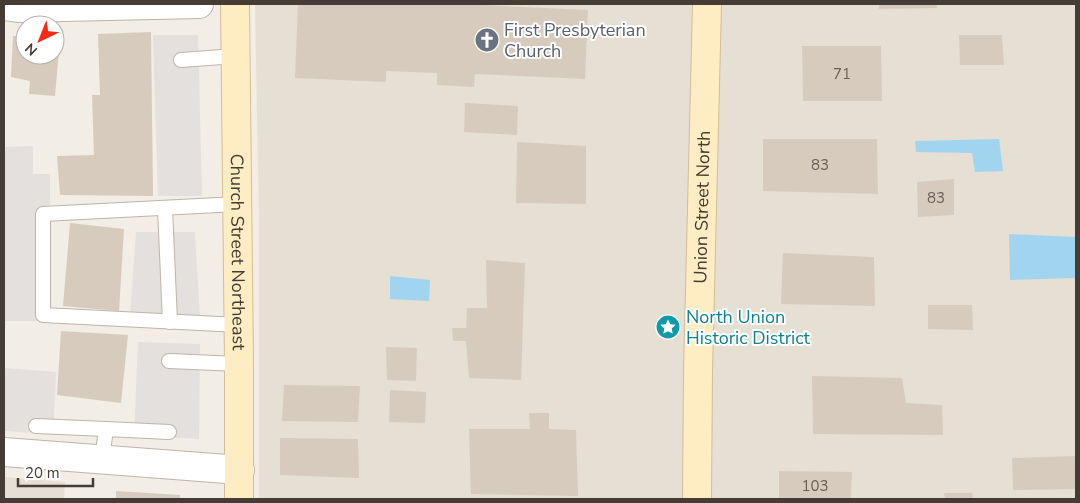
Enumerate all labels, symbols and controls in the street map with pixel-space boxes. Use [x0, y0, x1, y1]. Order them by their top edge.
north arrow [15, 15, 65, 65]
place label: First Presbyterian Church [504, 18, 646, 63]
church icon: First Presbyterian Church [474, 27, 500, 53]
text: N [21, 39, 42, 60]
house number: 71 [833, 64, 851, 84]
street label: Union Street North [688, 130, 716, 284]
street label: Church Street Northeast [225, 154, 251, 351]
house number: 83 [811, 155, 829, 175]
house number: 83 [927, 188, 945, 208]
place label: North Union Historic District [686, 305, 811, 350]
place icon: North Union Historic District [655, 314, 681, 340]
scale bar [18, 456, 92, 488]
text: 20 m [25, 463, 60, 483]
house number: 103 [801, 476, 829, 496]

